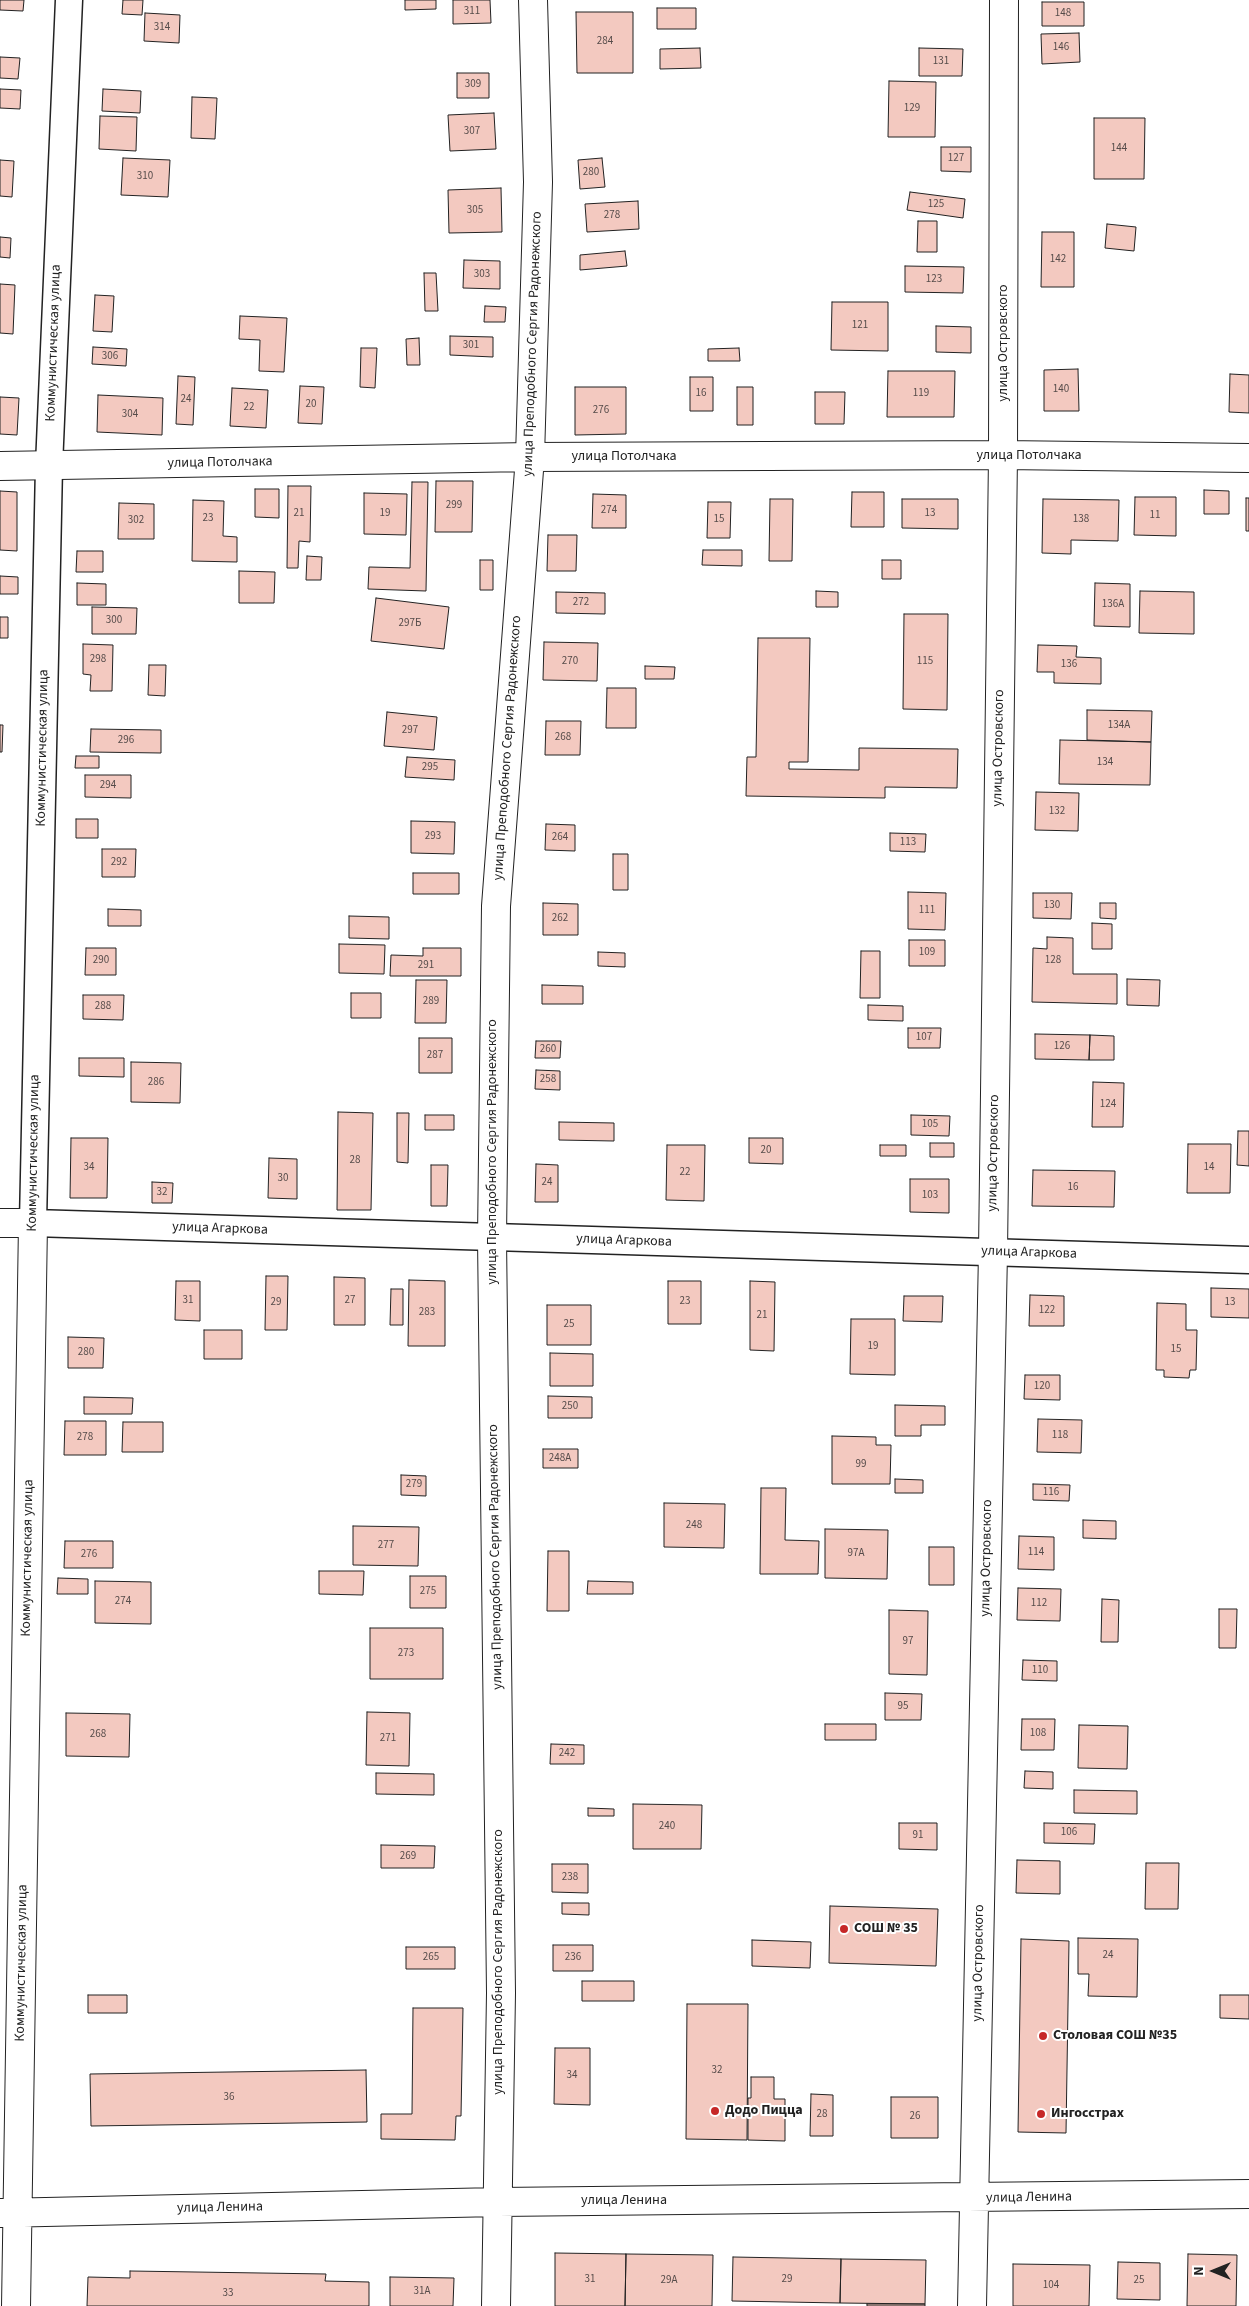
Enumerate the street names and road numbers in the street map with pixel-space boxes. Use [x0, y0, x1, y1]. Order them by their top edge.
street label: улица Преподобного Сергия Радонежского [520, 211, 546, 477]
street label: Коммунистическая улица [43, 264, 65, 422]
street label: улица Островского [996, 284, 1012, 402]
street label: улица Потолчака [976, 448, 1082, 464]
street label: улица Потолчака [571, 449, 677, 465]
street label: улица Потолчака [167, 454, 273, 472]
street label: улица Преподобного Сергия Радонежского [490, 615, 526, 881]
street label: Коммунистическая улица [33, 669, 53, 827]
street label: улица Островского [990, 689, 1008, 807]
street label: улица Преподобного Сергия Радонежского [485, 1019, 501, 1285]
street label: Коммунистическая улица [24, 1074, 44, 1232]
street label: улица Островского [985, 1094, 1003, 1212]
street label: улица Агаркова [172, 1219, 268, 1239]
street label: улица Агаркова [576, 1231, 672, 1251]
street label: улица Агаркова [981, 1243, 1077, 1263]
street label: улица Преподобного Сергия Радонежского [485, 1424, 507, 1690]
street label: Коммунистическая улица [18, 1479, 38, 1637]
street label: улица Островского [978, 1499, 996, 1617]
street label: улица Преподобного Сергия Радонежского [491, 1829, 507, 2095]
street label: Коммунистическая улица [12, 1884, 32, 2042]
street label: улица Островского [970, 1904, 988, 2022]
street label: улица Ленина [986, 2189, 1072, 2207]
street label: улица Ленина [581, 2193, 667, 2209]
street label: улица Ленина [177, 2199, 263, 2217]

